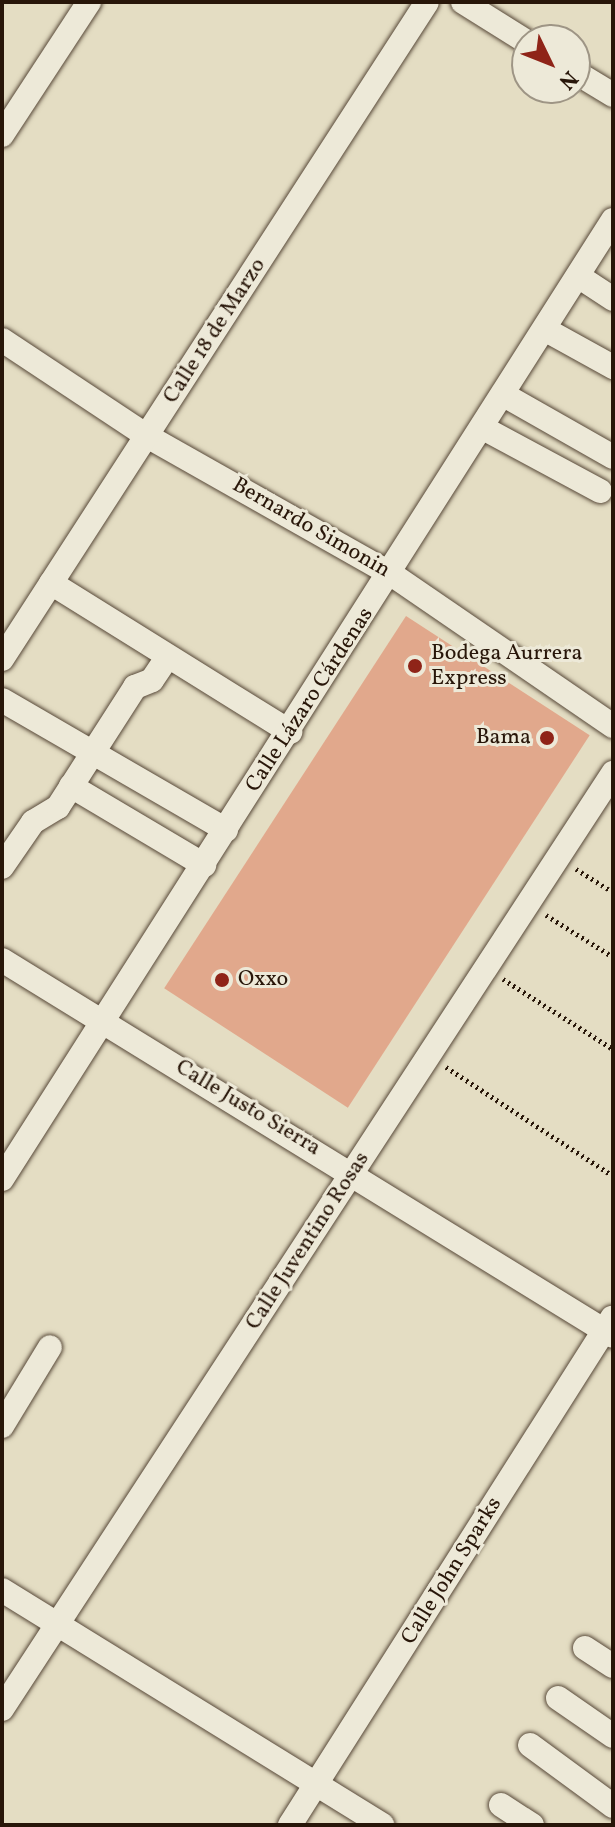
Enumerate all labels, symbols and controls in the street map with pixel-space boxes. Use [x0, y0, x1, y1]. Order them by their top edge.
north arrow [511, 24, 591, 104]
text: N [551, 63, 584, 96]
street label: Calle 18 de Marzo [158, 253, 272, 409]
street label: Bernardo Simonin [227, 472, 395, 584]
street label: Calle Lázaro Cárdenas [240, 603, 380, 797]
place label: Bodega Aurrera Express [431, 640, 582, 692]
marker: Bodega Aurrera Express [406, 657, 424, 675]
place label: Bama [476, 725, 531, 751]
marker: Bama [538, 729, 556, 747]
place label: Oxxo [238, 967, 288, 993]
marker: Oxxo [213, 971, 231, 989]
street label: Calle Justo Sierra [171, 1054, 325, 1162]
street label: Calle Juventino Rosas [241, 1147, 375, 1335]
street label: Calle John Sparks [396, 1492, 508, 1650]

